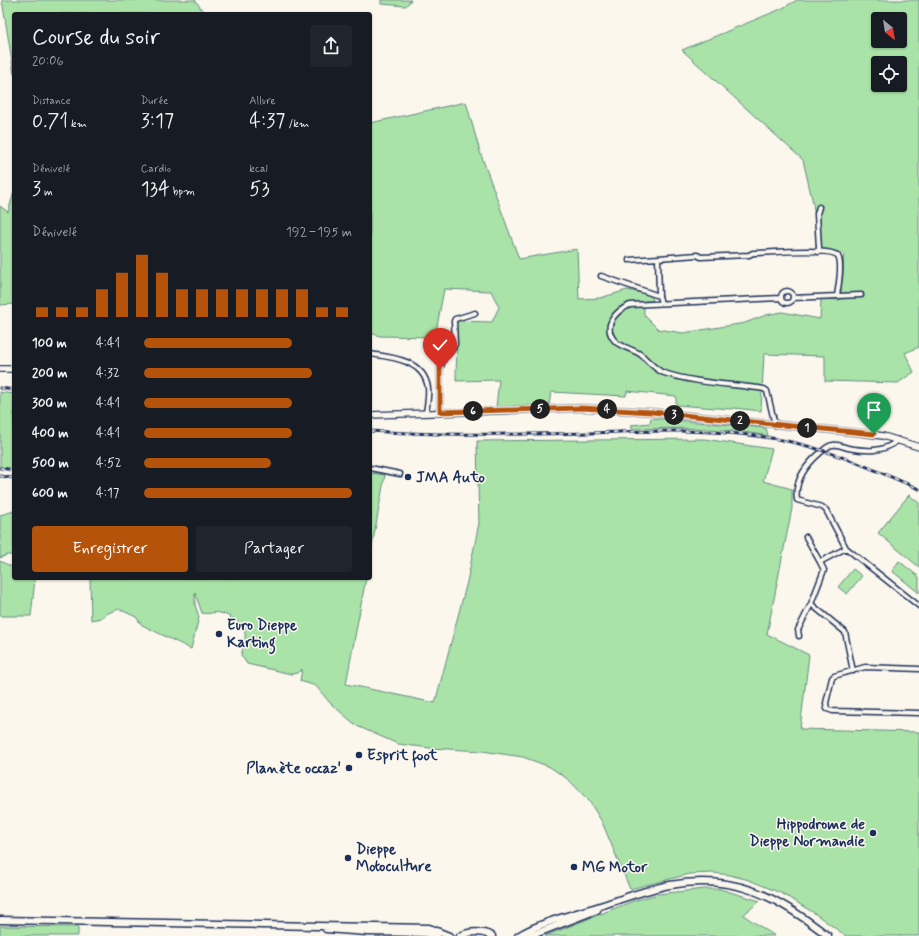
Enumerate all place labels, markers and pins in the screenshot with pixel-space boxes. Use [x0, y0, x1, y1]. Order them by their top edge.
pin [423, 328, 457, 369]
pin [857, 393, 891, 434]
pin: 5 [530, 399, 550, 419]
pin: 4 [597, 399, 617, 419]
pin: 6 [463, 401, 483, 421]
pin: 3 [664, 405, 684, 425]
pin: 2 [730, 411, 750, 431]
pin: 1 [797, 418, 817, 438]
place label: JMA Auto [416, 468, 486, 488]
marker: JMA Auto [403, 472, 413, 482]
place label: Euro Dieppe Karting [227, 616, 297, 655]
marker: Euro Dieppe Karting [214, 629, 224, 639]
place label: Esprit foot [367, 746, 439, 768]
marker: Esprit foot [354, 750, 364, 760]
place label: Planète occaz' [246, 759, 341, 779]
marker: Planète occaz' [344, 763, 354, 773]
place label: Hippodrome de Dieppe Normandie [749, 815, 866, 852]
marker: Hippodrome de Dieppe Normandie [868, 828, 878, 838]
place label: Dieppe Motoculture [356, 840, 432, 877]
marker: Dieppe Motoculture [343, 853, 353, 863]
place label: MG Motor [582, 858, 648, 878]
marker: MG Motor [569, 862, 579, 872]

